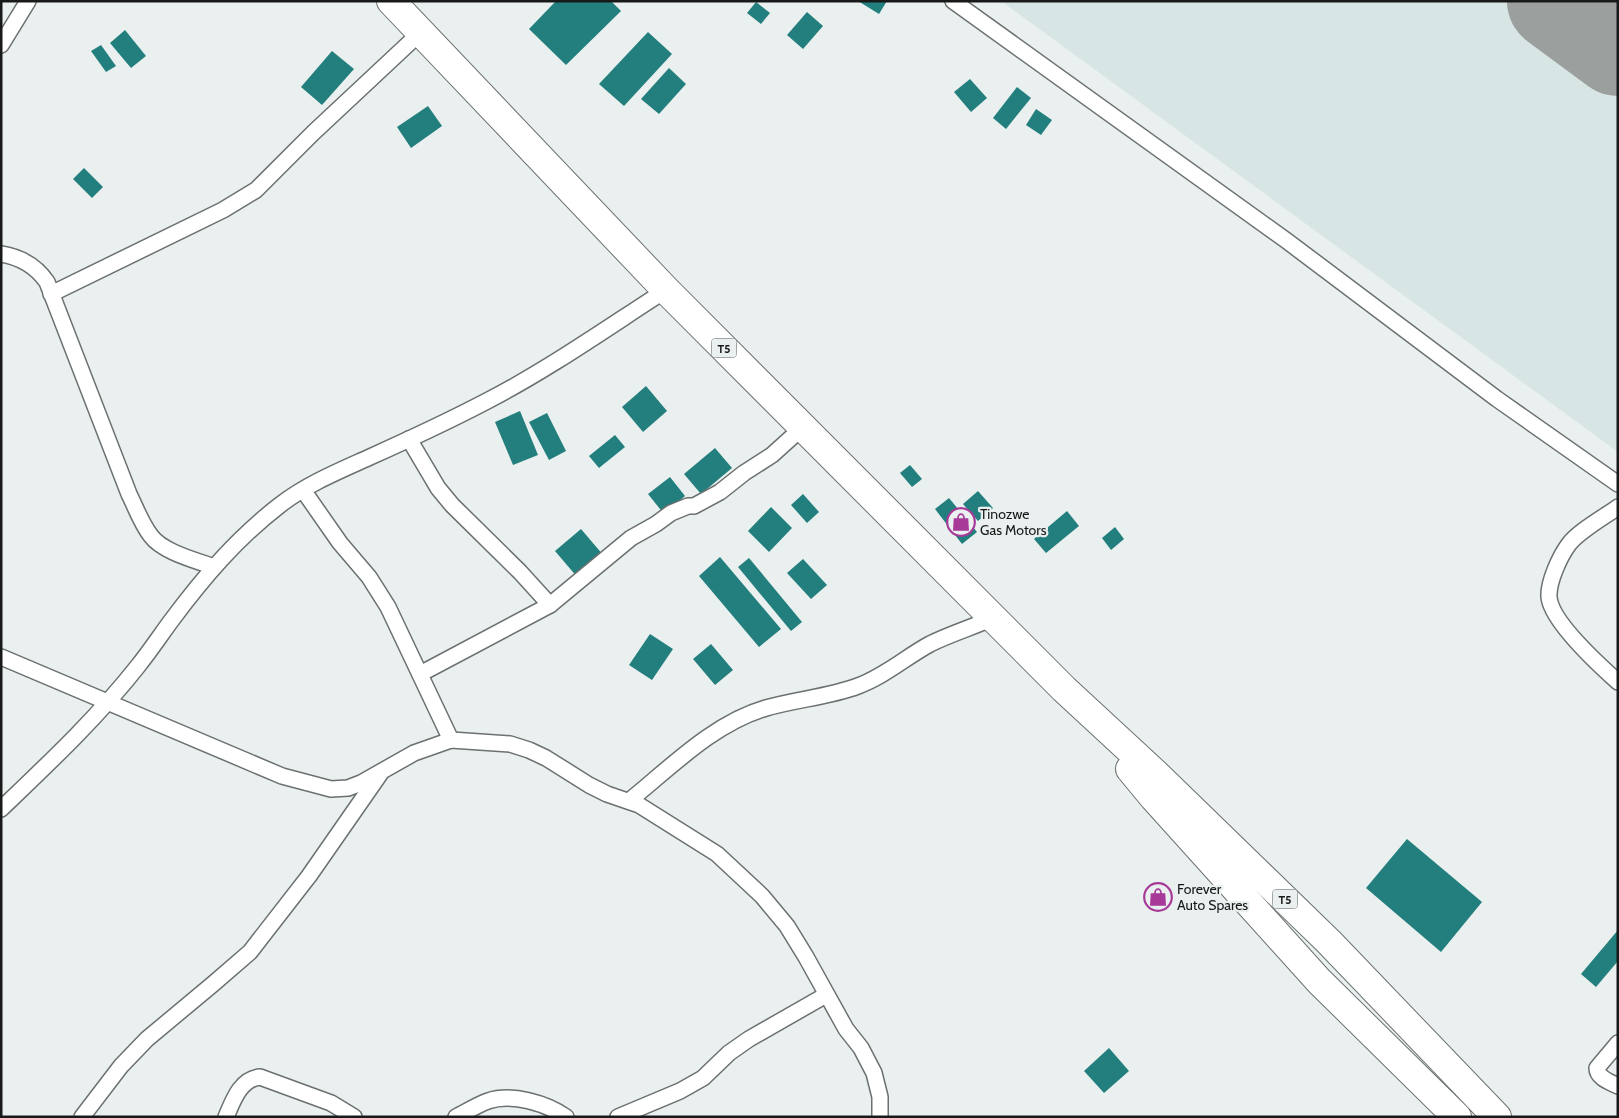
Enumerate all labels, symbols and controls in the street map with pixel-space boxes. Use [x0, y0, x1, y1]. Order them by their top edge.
road number: T5 [712, 338, 736, 358]
place label: Tinozwe Gas Motors [980, 505, 1047, 539]
shop icon: Tinozwe Gas Motors [946, 507, 976, 537]
place label: Forever Auto Spares [1177, 880, 1248, 914]
shop icon: Forever Auto Spares [1143, 882, 1173, 912]
road number: T5 [1272, 890, 1298, 909]

